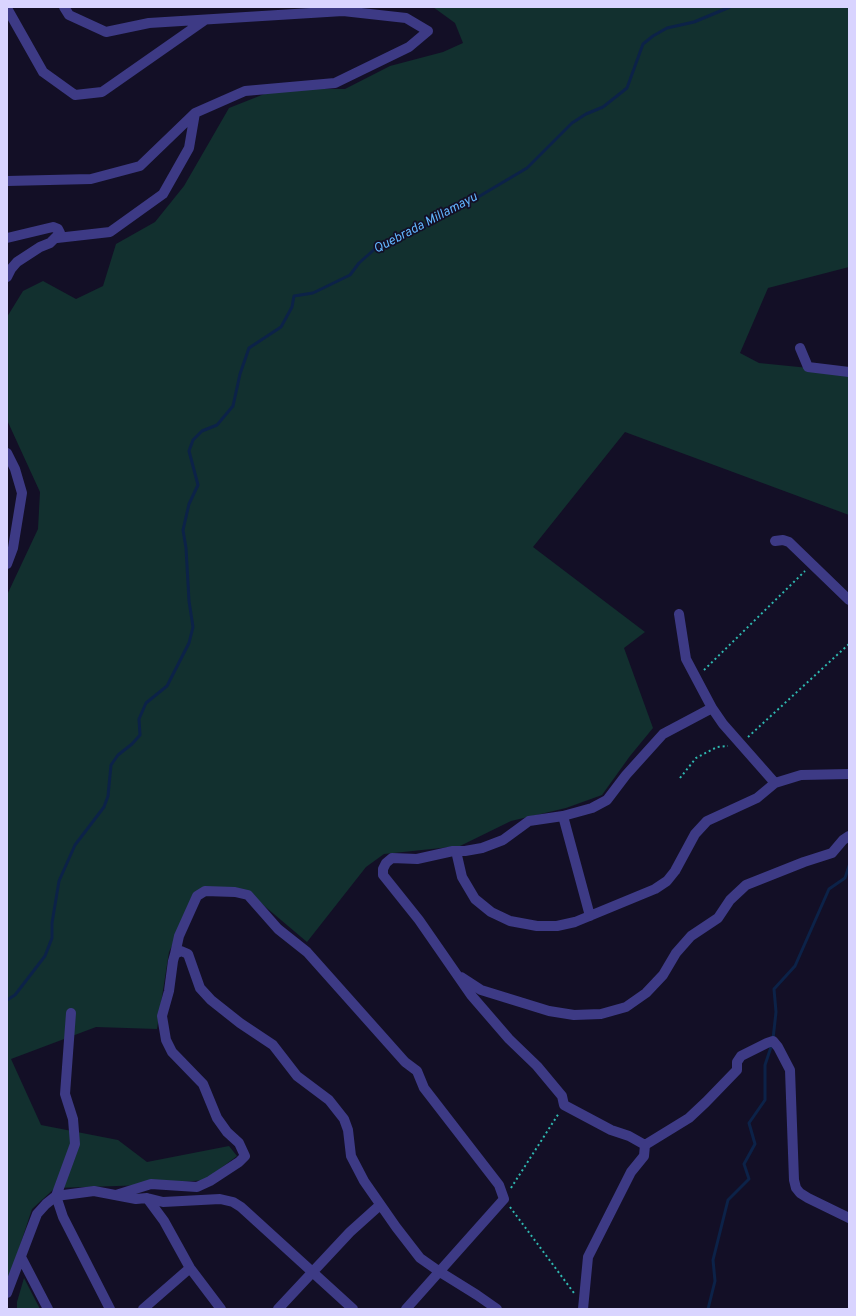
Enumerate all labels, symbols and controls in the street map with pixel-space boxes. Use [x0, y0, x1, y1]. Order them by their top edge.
water label: Quebrada Millamayu [371, 190, 481, 258]

